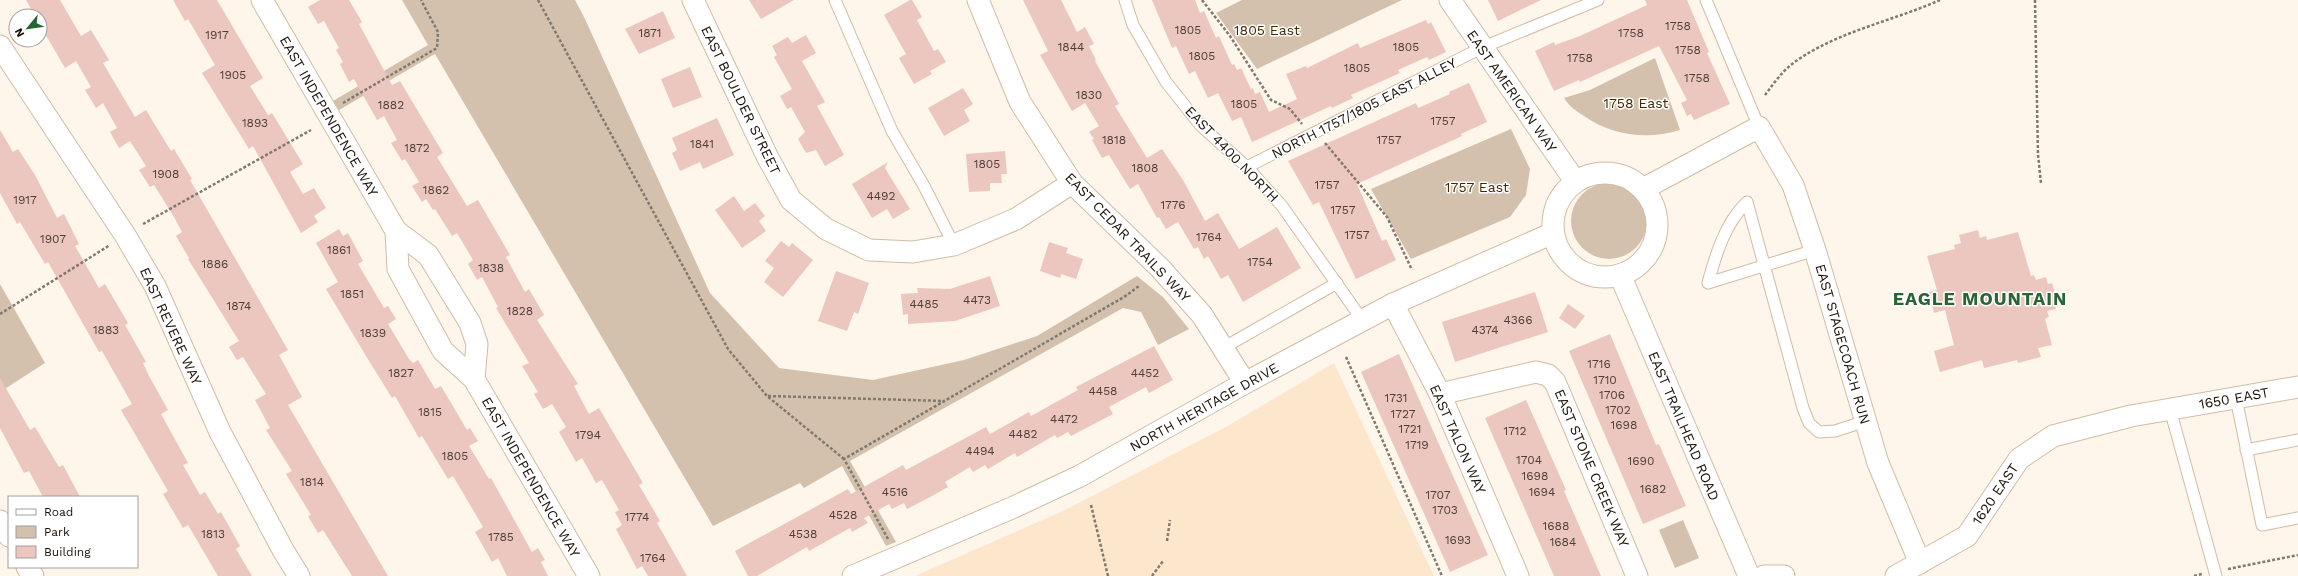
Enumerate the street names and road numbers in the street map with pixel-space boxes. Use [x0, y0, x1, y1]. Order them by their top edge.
street label: EAST BOULDER STREET [698, 23, 784, 177]
street label: EAST AMERICAN WAY [1464, 27, 1560, 155]
street label: EAST INDEPENDENCE WAY [277, 33, 381, 199]
street label: NORTH 1757/1805 EAST ALLEY [1268, 54, 1460, 162]
street label: EAST 4400 NORTH [1182, 103, 1282, 205]
street label: EAST CEDAR TRAILS WAY [1062, 169, 1194, 305]
street label: EAST STAGECOACH RUN [1812, 262, 1874, 426]
street label: EAST REVERE WAY [137, 265, 205, 387]
street label: EAST TRAILHEAD ROAD [1645, 349, 1723, 503]
street label: NORTH HERITAGE DRIVE [1127, 359, 1281, 455]
street label: EAST TALON WAY [1427, 382, 1489, 496]
street label: 1650 EAST [2198, 384, 2271, 412]
street label: EAST STONE CREEK WAY [1551, 387, 1633, 549]
street label: EAST INDEPENDENCE WAY [479, 394, 583, 560]
street label: 1620 EAST [1969, 460, 2022, 528]

